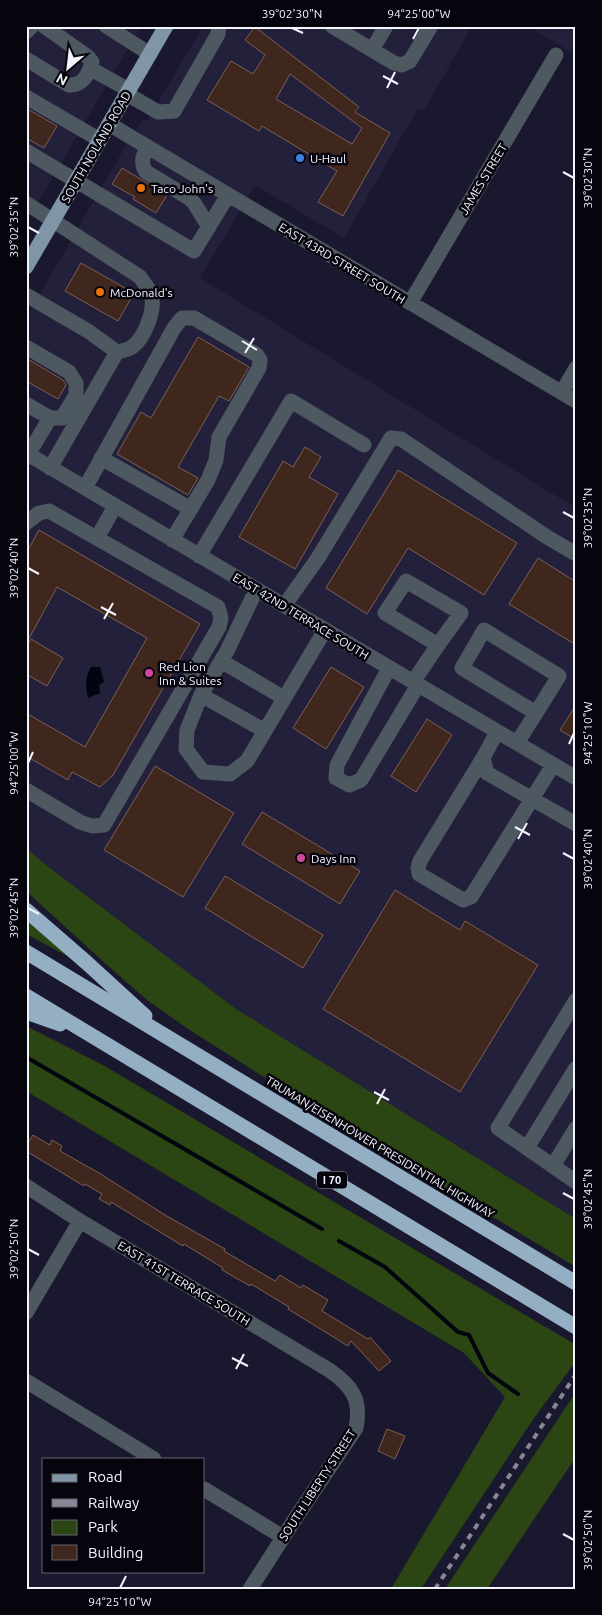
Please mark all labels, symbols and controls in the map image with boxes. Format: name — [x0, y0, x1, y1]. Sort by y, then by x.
text: 39°02'30"N — [262, 7, 322, 20]
text: 94°25'00"W — [387, 7, 451, 20]
north arrow — [42, 42, 92, 92]
text: N — [54, 70, 70, 89]
street label: SOUTH NOLAND ROAD — [59, 89, 133, 205]
street label: JAMES STREET — [457, 141, 509, 217]
text: 39°02'30"N — [581, 148, 594, 208]
marker: U-Haul — [294, 152, 306, 164]
place label: U-Haul — [310, 152, 346, 165]
marker: Taco John's — [135, 182, 147, 194]
place label: Taco John's — [151, 182, 213, 195]
text: 39°02'35"N — [7, 197, 20, 257]
street label: EAST 43RD STREET SOUTH — [277, 220, 407, 306]
marker: McDonald's — [94, 286, 106, 298]
place label: McDonald's — [110, 286, 173, 299]
text: 39°02'35"N — [581, 488, 594, 548]
text: 39°02'40"N — [7, 538, 20, 598]
street label: EAST 42ND TERRACE SOUTH — [231, 570, 371, 662]
place label: Red Lion Inn & Suites — [159, 660, 222, 687]
marker: Red Lion Inn & Suites — [143, 667, 155, 679]
text: 94°25'10"W — [581, 701, 594, 765]
text: 94°25'00"W — [7, 731, 20, 795]
text: 39°02'40"N — [581, 829, 594, 889]
marker: Days Inn — [295, 852, 307, 864]
place label: Days Inn — [311, 852, 356, 865]
text: 39°02'45"N — [7, 878, 20, 938]
street label: TRUMAN/EISENHOWER PRESIDENTIAL HIGHWAY — [263, 1073, 497, 1221]
text: 39°02'45"N — [581, 1169, 594, 1229]
road number: I 70 — [317, 1172, 347, 1188]
text: 39°02'50"N — [7, 1219, 20, 1279]
street label: EAST 41ST TERRACE SOUTH — [116, 1238, 252, 1328]
street label: SOUTH LIBERTY STREET — [276, 1427, 358, 1543]
legend — [42, 1458, 205, 1572]
text: Road — [88, 1468, 123, 1485]
text: Railway — [88, 1494, 139, 1511]
text: 39°02'50"N — [581, 1510, 594, 1570]
text: Park — [88, 1518, 118, 1535]
text: Building — [88, 1544, 143, 1561]
text: 94°25'10"W — [88, 1595, 152, 1608]

